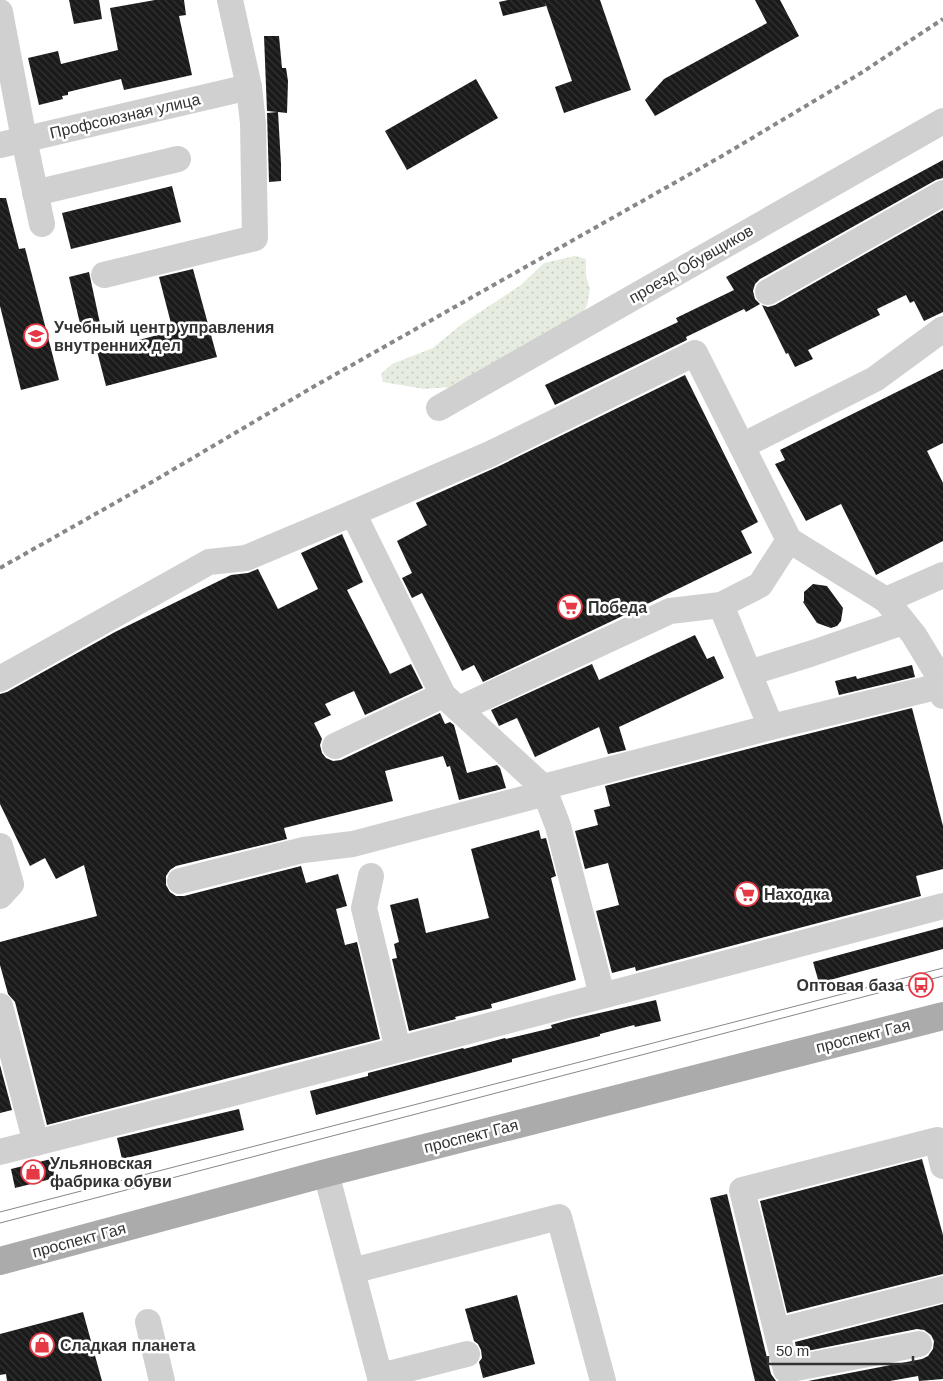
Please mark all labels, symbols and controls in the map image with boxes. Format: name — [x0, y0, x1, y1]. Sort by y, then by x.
street label: Профсоюзная улица — [48, 90, 202, 142]
street label: проезд Обувщиков — [626, 222, 756, 306]
place label: Учебный центр управления внутренних дел — [54, 319, 274, 354]
school or university icon: Учебный центр управления внутренних дел — [23, 323, 49, 349]
supermarket icon: Победа — [557, 594, 583, 620]
place label: Победа — [588, 599, 647, 616]
supermarket icon: Находка — [734, 881, 760, 907]
place label: Находка — [764, 886, 830, 903]
bus stop icon: Оптовая база — [908, 972, 934, 998]
place label: Оптовая база — [797, 977, 904, 994]
street label: проспект Гая — [814, 1016, 912, 1056]
street label: проспект Гая — [422, 1116, 520, 1156]
place label: Ульяновская фабрика обуви — [50, 1155, 172, 1190]
shop icon: Ульяновская фабрика обуви — [20, 1159, 46, 1185]
street label: проспект Гая — [30, 1219, 128, 1261]
shop icon: Сладкая планета — [29, 1332, 55, 1358]
scale bar — [768, 1334, 913, 1366]
place label: Сладкая планета — [60, 1337, 195, 1354]
text: 50 m — [776, 1342, 809, 1359]

